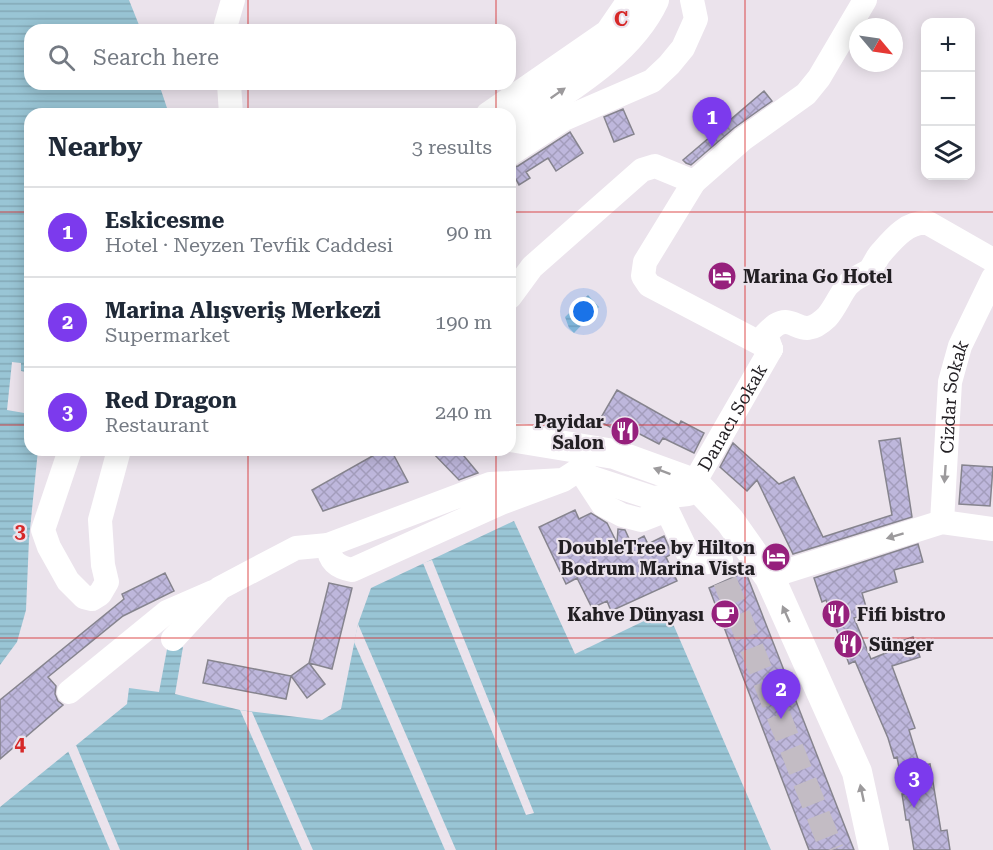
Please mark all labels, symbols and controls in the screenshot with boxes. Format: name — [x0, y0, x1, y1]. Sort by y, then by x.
text: C — [614, 7, 628, 31]
north arrow — [849, 18, 903, 72]
map controls — [921, 18, 975, 180]
button: + — [921, 18, 975, 72]
search box — [24, 24, 516, 90]
icon: search — [45, 41, 78, 74]
text: Search here — [93, 45, 219, 70]
button: − — [921, 72, 975, 126]
one-way arrow — [549, 87, 565, 99]
pin: 1 — [692, 98, 732, 147]
button: layers — [921, 126, 975, 180]
text: Nearby — [48, 132, 142, 162]
text: 3 results — [412, 135, 492, 159]
text: Eskicesme — [105, 208, 224, 233]
text: 1 — [62, 220, 73, 244]
text: 90 m — [446, 220, 492, 244]
text: Hotel · Neyzen Tevfik Caddesi — [105, 233, 393, 257]
hotel icon: Marina Go Hotel — [706, 260, 738, 292]
place label: Marina Go Hotel — [743, 266, 893, 287]
your location — [569, 297, 598, 326]
text: Marina Alışveriş Merkezi — [105, 298, 381, 323]
text: 2 — [62, 310, 73, 334]
text: 190 m — [435, 310, 492, 334]
text: Supermarket — [105, 323, 230, 347]
street label: Cizdar Sokak — [935, 336, 972, 454]
street label: Danacı Sokak — [693, 360, 771, 474]
text: Red Dragon — [105, 388, 237, 413]
text: 3 — [62, 400, 73, 424]
text: 240 m — [435, 400, 492, 424]
place label: Payidar Salon — [534, 411, 604, 453]
text: Restaurant — [105, 413, 209, 437]
restaurant icon: Payidar Salon — [609, 415, 641, 447]
one-way arrow — [940, 465, 949, 484]
one-way arrow — [653, 466, 671, 476]
text: 3 — [14, 519, 26, 543]
one-way arrow — [886, 532, 904, 542]
place label: DoubleTree by Hilton Bodrum Marina Vista — [558, 537, 755, 579]
hotel icon: DoubleTree by Hilton Bodrum Marina Vista — [760, 541, 792, 573]
cafe icon: Kahve Dünyası — [709, 598, 741, 630]
restaurant icon: Fifi bistro — [820, 598, 852, 630]
place label: Kahve Dünyası — [567, 604, 704, 625]
one-way arrow — [781, 604, 791, 622]
place label: Fifi bistro — [857, 604, 946, 625]
restaurant icon: Sünger — [832, 628, 864, 660]
place label: Sünger — [869, 634, 934, 655]
pin: 2 — [762, 670, 800, 719]
text: 4 — [14, 732, 26, 756]
pin: 3 — [894, 758, 934, 808]
one-way arrow — [857, 783, 866, 802]

